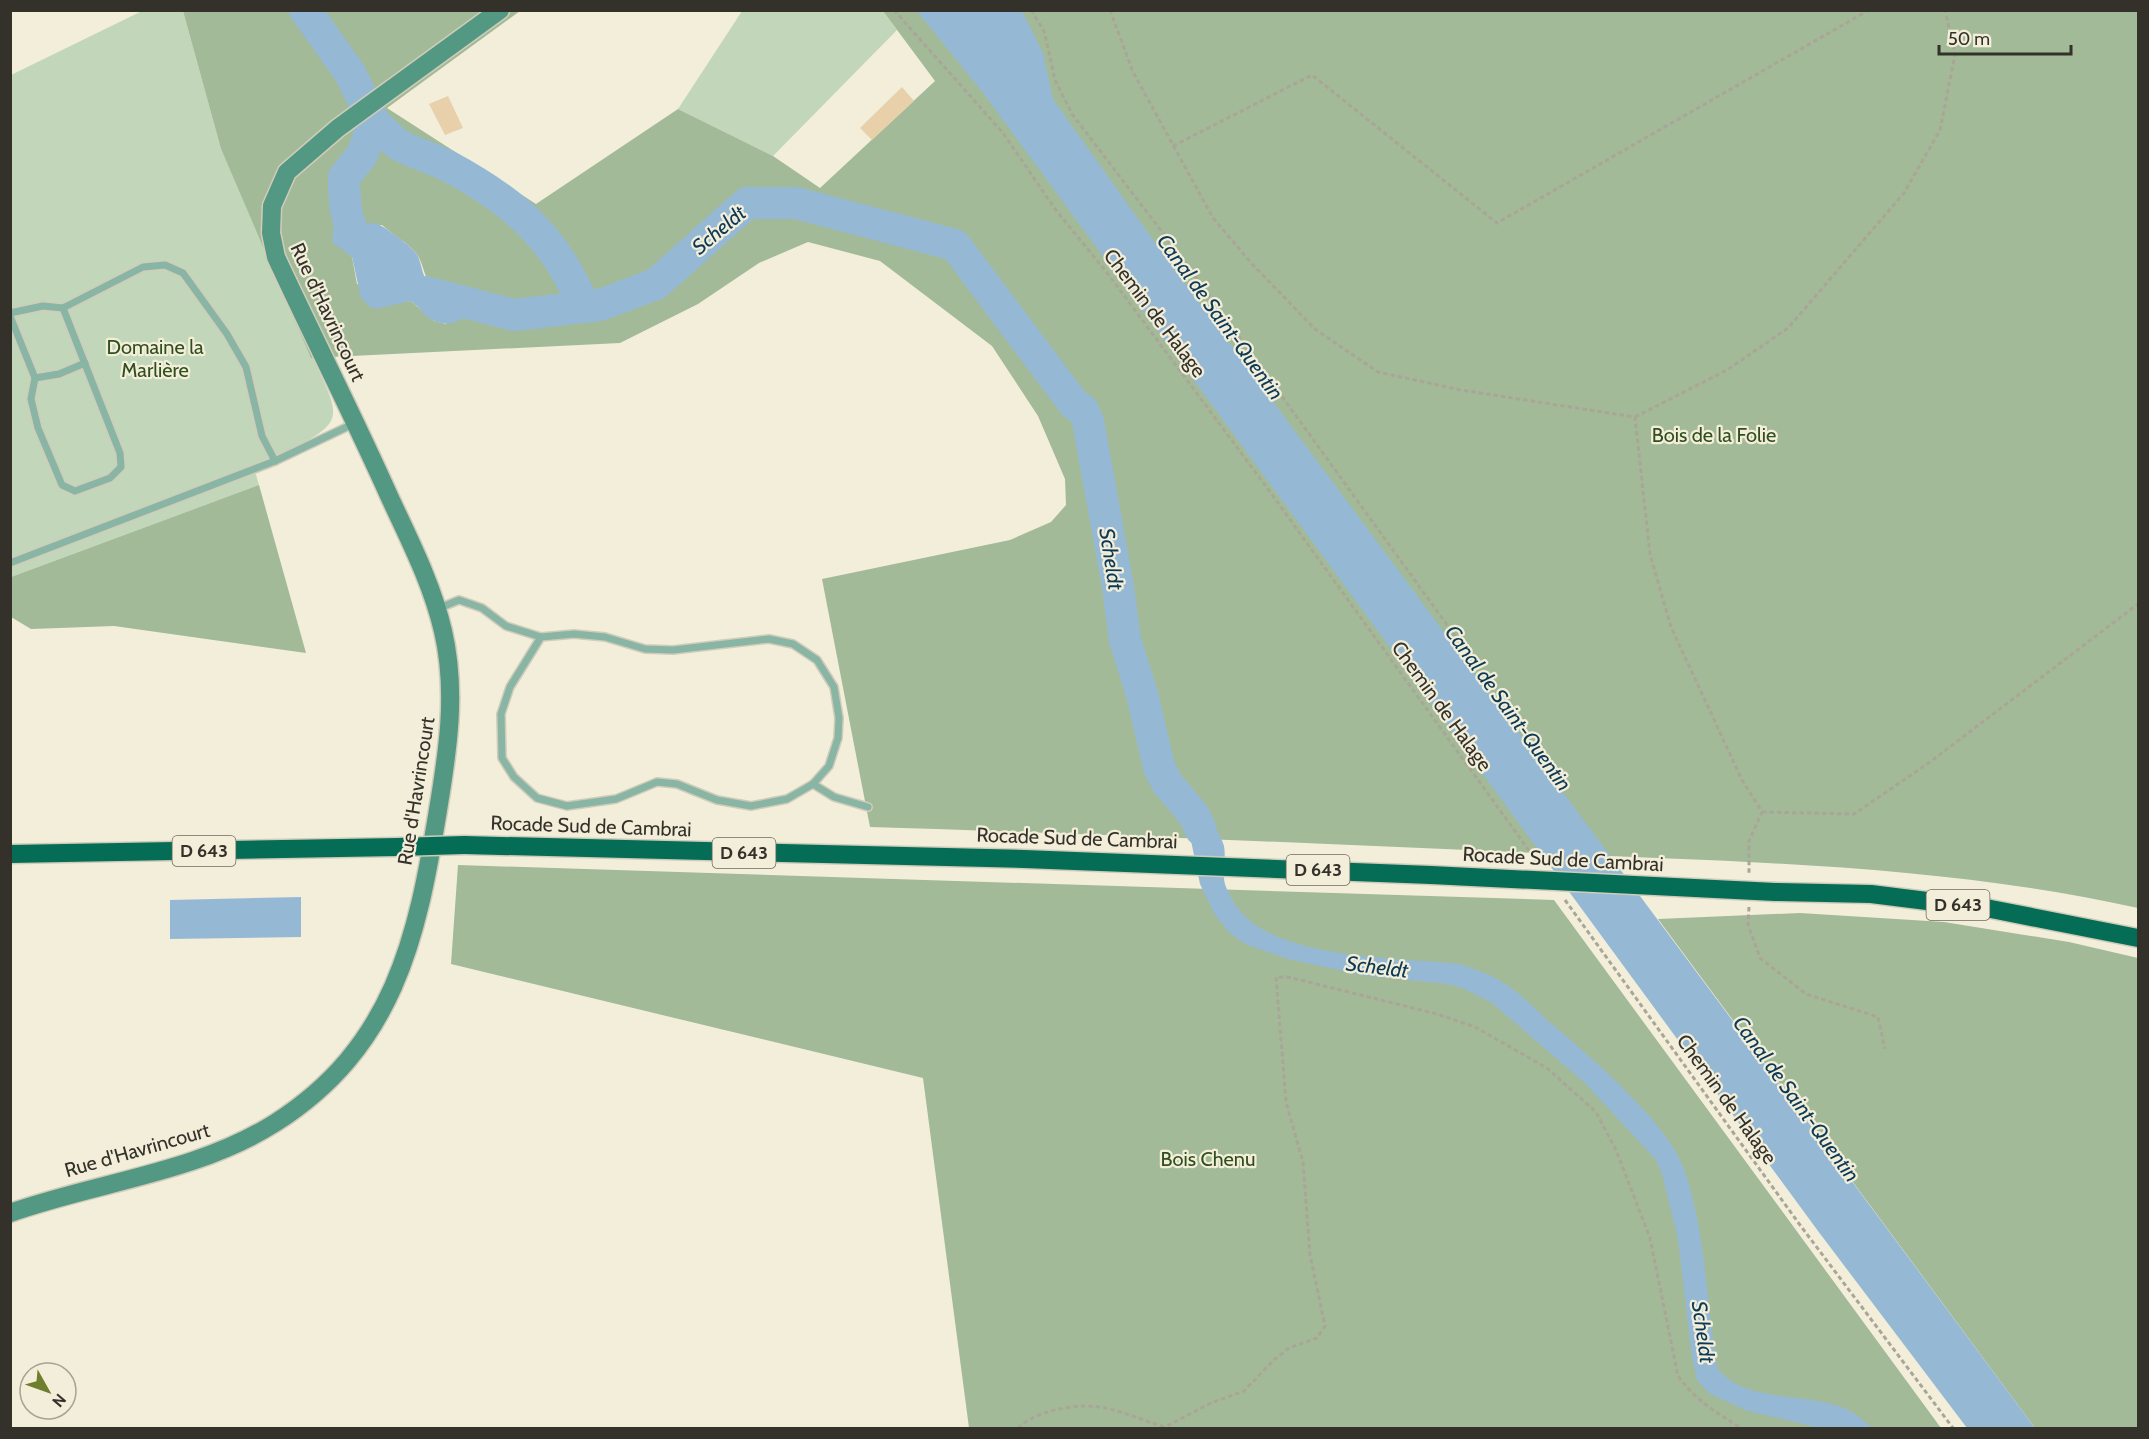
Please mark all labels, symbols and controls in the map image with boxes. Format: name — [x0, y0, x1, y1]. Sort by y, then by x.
scale bar — [1939, 18, 2071, 56]
text: 50 m — [1948, 28, 1990, 50]
water label: Scheldt — [687, 200, 751, 259]
water label: Canal de Saint-Quentin — [1152, 229, 1289, 405]
street label: Rue d'Havrincourt — [285, 239, 371, 385]
street label: Chemin de Halage — [1099, 244, 1211, 382]
park label: Domaine la Marlière — [106, 335, 204, 382]
park label: Bois de la Folie — [1652, 423, 1776, 447]
water label: Scheldt — [1094, 526, 1129, 592]
water label: Canal de Saint-Quentin — [1440, 620, 1577, 796]
street label: Chemin de Halage — [1387, 636, 1497, 776]
street label: Rue d'Havrincourt — [392, 715, 440, 867]
street label: Rocade Sud de Cambrai — [490, 810, 692, 842]
street label: Rocade Sud de Cambrai — [976, 822, 1178, 854]
road number: D 643 — [172, 836, 236, 866]
road number: D 643 — [712, 838, 776, 868]
street label: Rocade Sud de Cambrai — [1462, 842, 1664, 876]
road number: D 643 — [1286, 855, 1350, 885]
road number: D 643 — [1926, 890, 1990, 920]
water label: Scheldt — [1345, 950, 1410, 983]
water label: Canal de Saint-Quentin — [1728, 1011, 1865, 1187]
street label: Chemin de Halage — [1672, 1029, 1782, 1169]
street label: Rue d'Havrincourt — [62, 1118, 213, 1182]
park label: Bois Chenu — [1160, 1147, 1256, 1171]
water label: Scheldt — [1687, 1299, 1720, 1365]
north arrow — [18, 1361, 78, 1421]
text: N — [48, 1390, 70, 1411]

